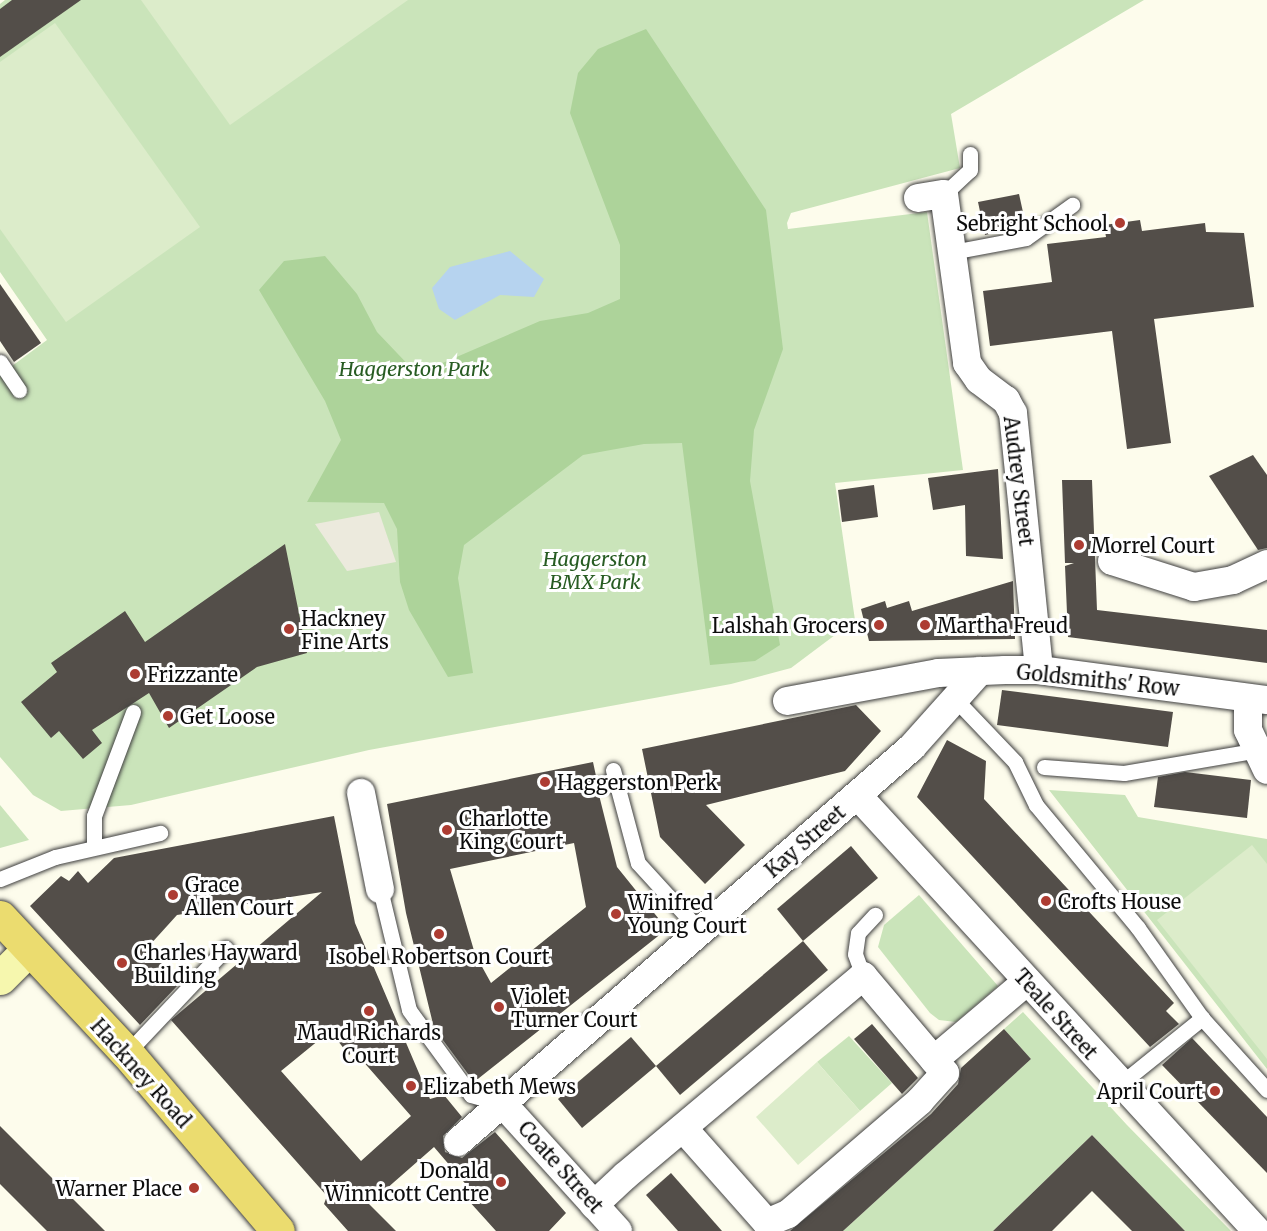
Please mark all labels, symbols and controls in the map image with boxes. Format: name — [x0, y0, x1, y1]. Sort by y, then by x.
place label: Sebright School — [956, 211, 1108, 235]
marker: Sebright School — [1113, 216, 1127, 230]
park label: Haggerston Park — [339, 356, 489, 380]
street label: Audrey Street — [999, 415, 1039, 547]
place label: Morrel Court — [1091, 533, 1215, 557]
marker: Morrel Court — [1072, 538, 1086, 552]
park label: Haggerston BMX Park — [543, 547, 647, 594]
place label: Hackney Fine Arts — [301, 606, 389, 653]
place label: Lalshah Grocers — [712, 613, 867, 637]
place label: Martha Freud — [937, 613, 1068, 637]
marker: Lalshah Grocers — [872, 618, 886, 632]
marker: Martha Freud — [918, 618, 932, 632]
marker: Hackney Fine Arts — [282, 622, 296, 636]
street label: Goldsmiths' Row — [1015, 660, 1181, 700]
place label: Frizzante — [147, 662, 238, 686]
marker: Frizzante — [128, 667, 142, 681]
place label: Get Loose — [180, 704, 275, 728]
marker: Get Loose — [161, 709, 175, 723]
place label: Haggerston Perk — [557, 770, 718, 794]
marker: Haggerston Perk — [538, 775, 552, 789]
street label: Kay Street — [760, 800, 850, 882]
place label: Charlotte King Court — [459, 807, 563, 854]
marker: Charlotte King Court — [440, 823, 454, 837]
place label: Grace Allen Court — [185, 872, 294, 919]
marker: Grace Allen Court — [166, 888, 180, 902]
place label: Crofts House — [1058, 889, 1181, 913]
place label: Winifred Young Court — [628, 891, 747, 938]
marker: Crofts House — [1039, 894, 1053, 908]
marker: Winifred Young Court — [609, 907, 623, 921]
marker: Isobel Robertson Court — [432, 927, 446, 941]
place label: Charles Hayward Building — [134, 940, 297, 987]
place label: Isobel Robertson Court — [328, 944, 550, 968]
marker: Charles Hayward Building — [115, 956, 129, 970]
street label: Teale Street — [1009, 964, 1103, 1064]
place label: Violet Turner Court — [511, 984, 637, 1031]
marker: Violet Turner Court — [492, 1000, 506, 1014]
marker: Maud Richards Court — [362, 1004, 376, 1018]
street label: Hackney Road — [86, 1014, 196, 1132]
place label: Maud Richards Court — [297, 1020, 441, 1067]
place label: Elizabeth Mews — [423, 1074, 576, 1098]
marker: Elizabeth Mews — [404, 1079, 418, 1093]
place label: April Court — [1097, 1079, 1203, 1103]
marker: April Court — [1208, 1084, 1222, 1098]
street label: Coate Street — [514, 1116, 608, 1218]
place label: Donald Winnicott Centre — [325, 1158, 489, 1205]
marker: Donald Winnicott Centre — [494, 1175, 508, 1189]
place label: Warner Place — [56, 1176, 182, 1200]
marker: Warner Place — [187, 1181, 201, 1195]

